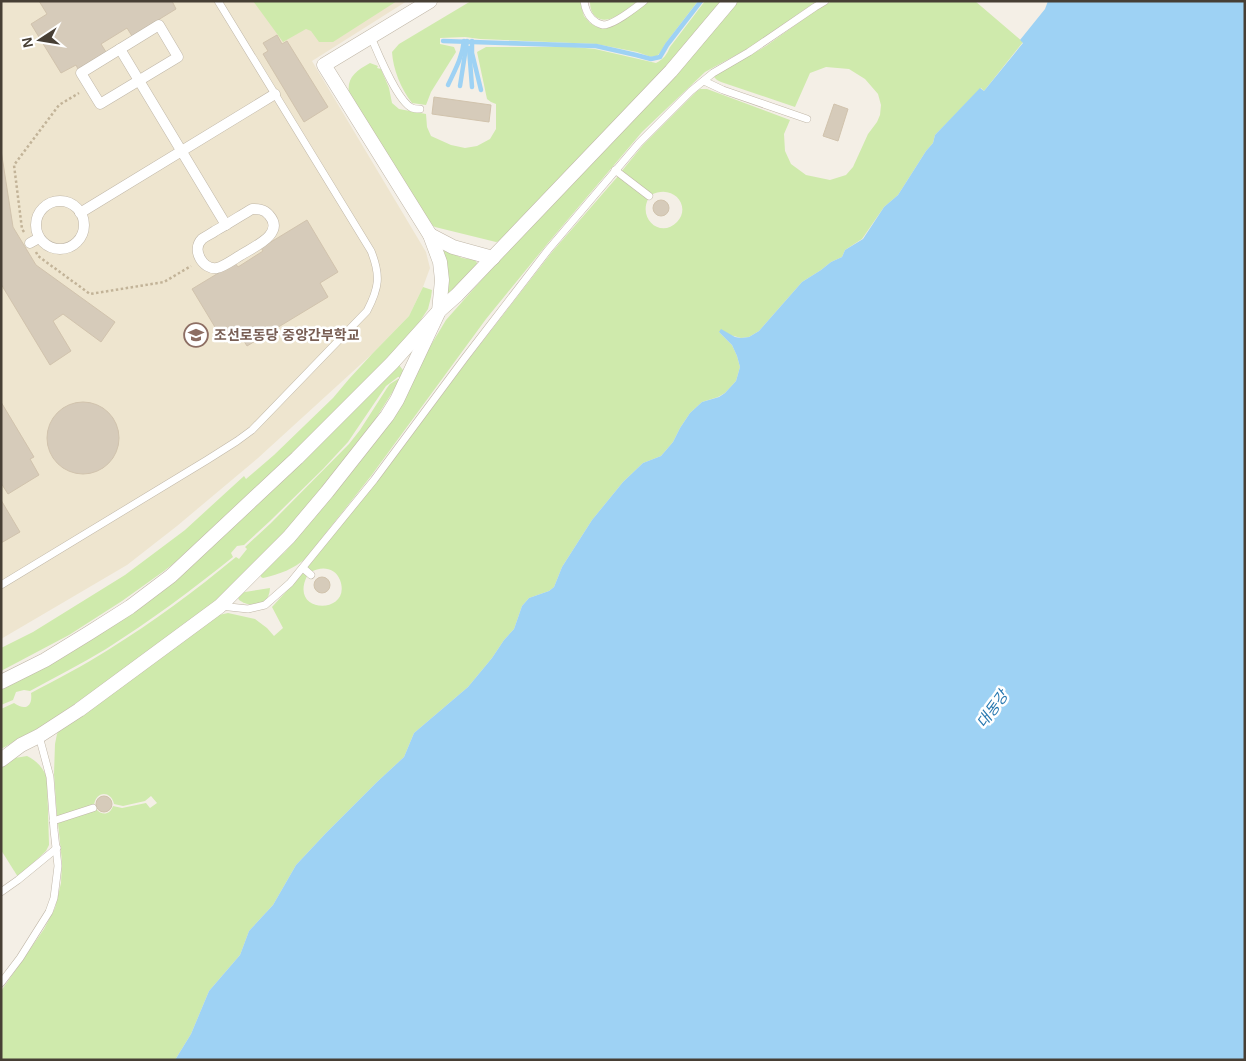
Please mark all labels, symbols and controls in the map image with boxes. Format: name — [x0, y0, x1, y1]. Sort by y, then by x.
north arrow — [15, 15, 65, 65]
text: N — [18, 36, 36, 49]
school or university icon: 조선로동당 중앙간부학교 — [183, 322, 209, 348]
place label: 조선로동당 중앙간부학교 — [214, 327, 360, 343]
water label: 대동강 — [973, 685, 1012, 731]

